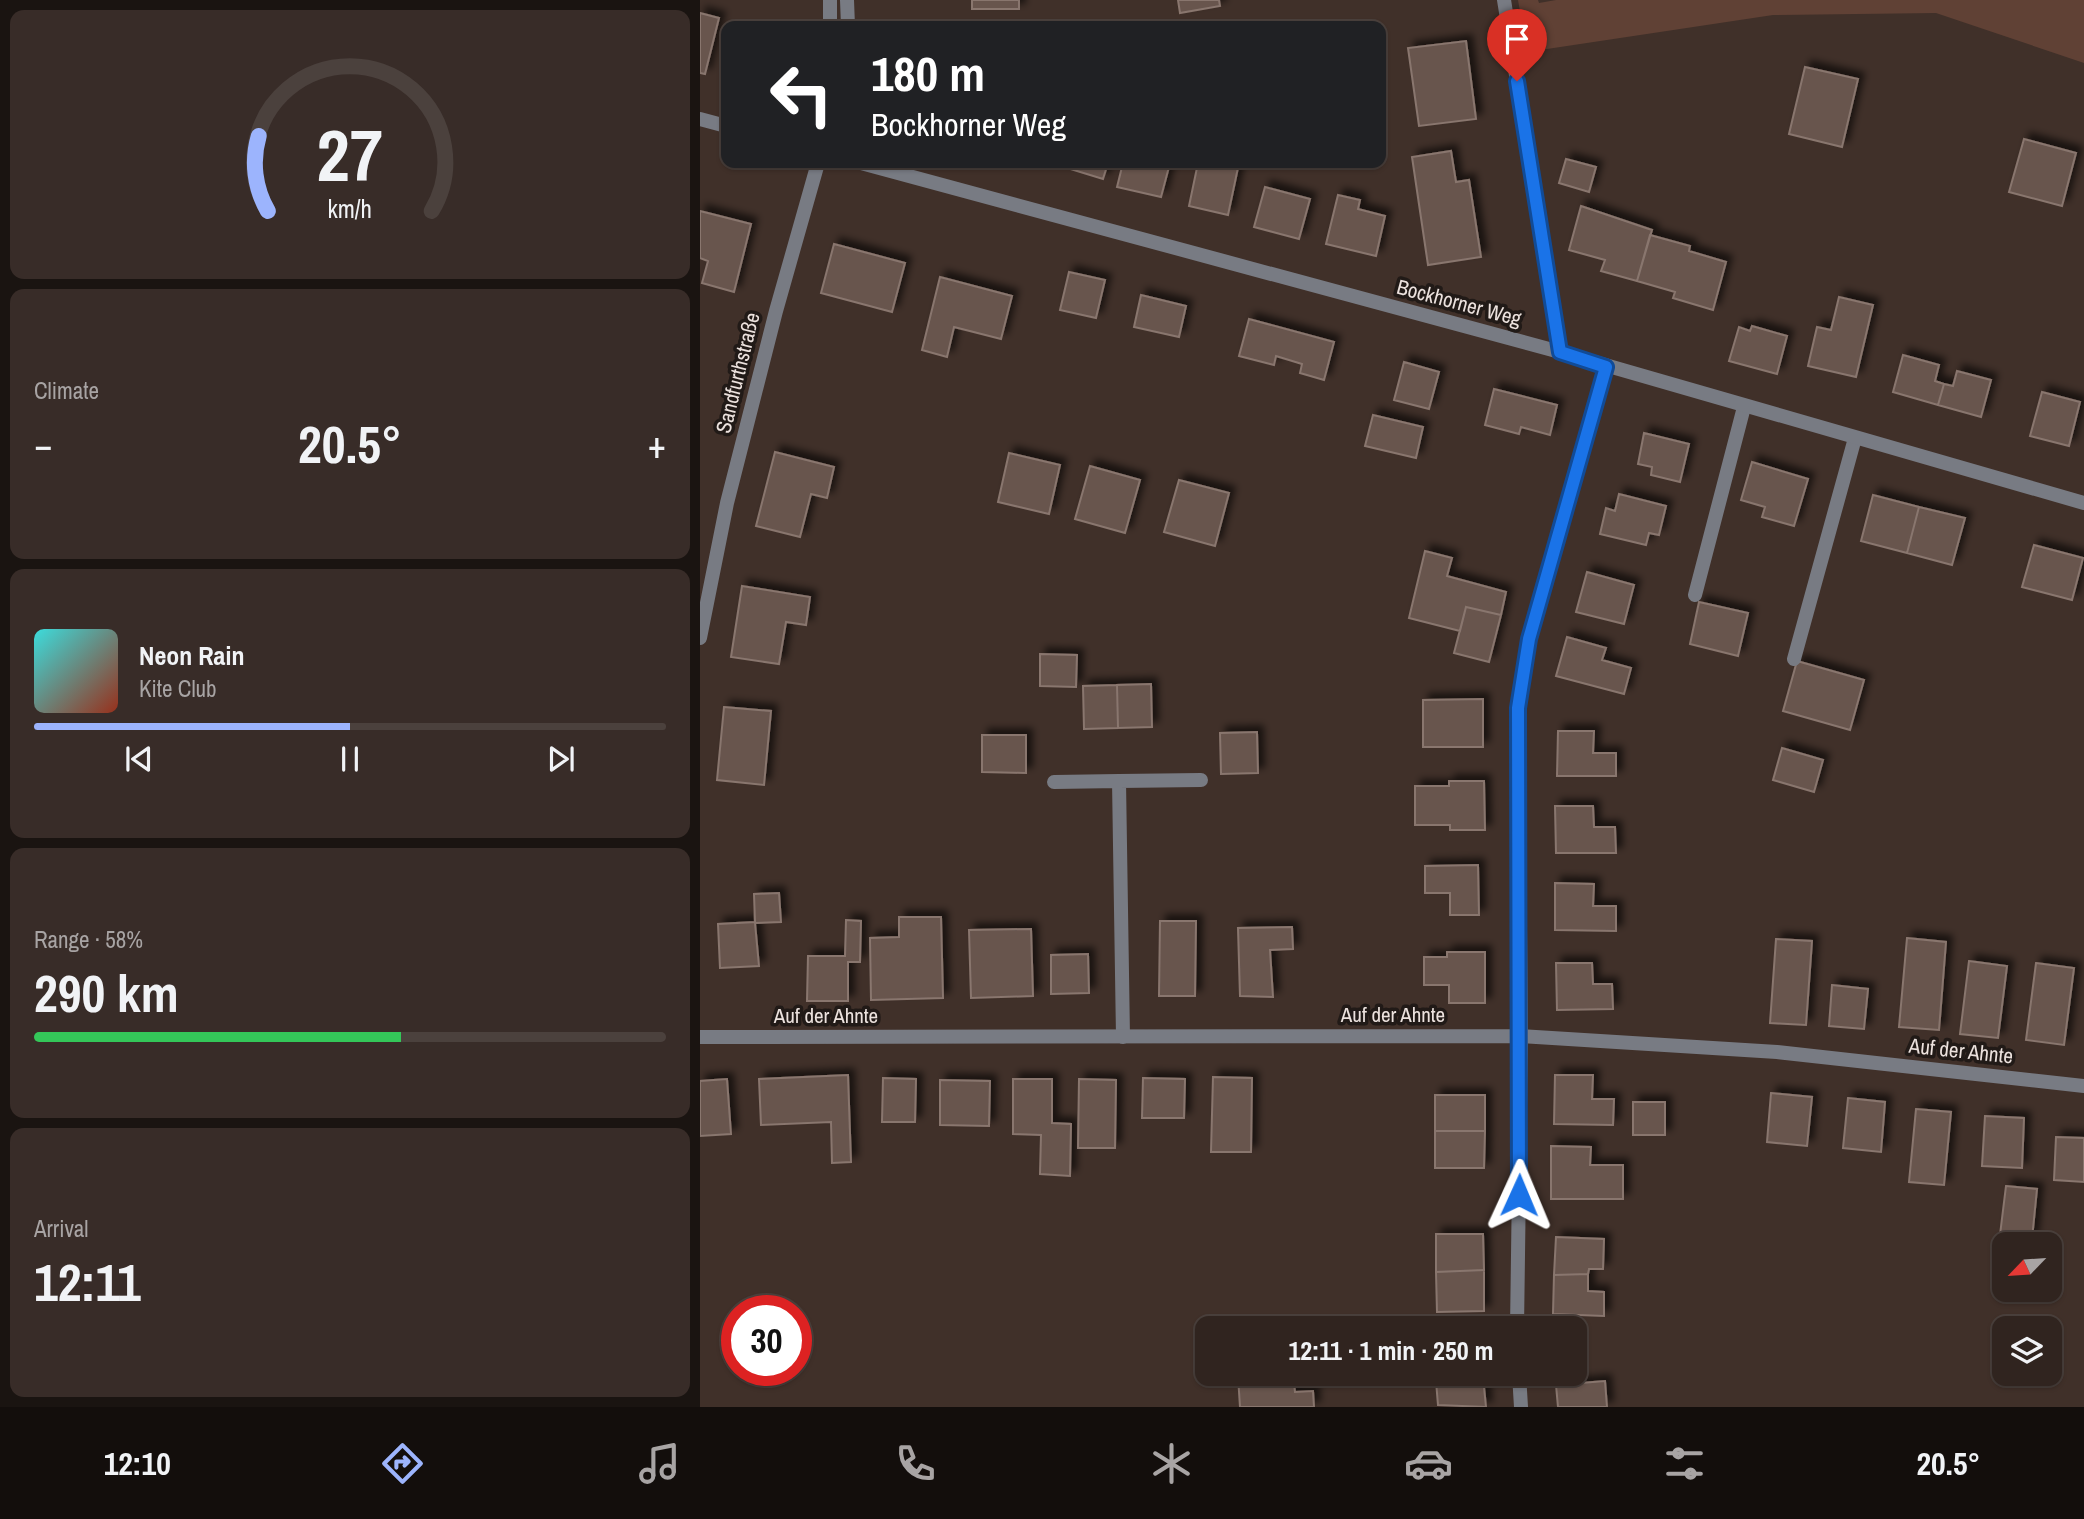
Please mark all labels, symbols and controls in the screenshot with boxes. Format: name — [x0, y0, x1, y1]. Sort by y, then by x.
pin — [1487, 9, 1547, 81]
icon: arrive — [1498, 20, 1536, 58]
text: 180 m — [871, 40, 985, 106]
icon: left — [756, 49, 847, 140]
text: Bockhorner Weg — [871, 103, 1066, 146]
text: 27 — [317, 106, 383, 204]
text: km/h — [328, 192, 372, 226]
street label: Bockhorner Weg — [1394, 272, 1525, 333]
street label: Sandfurthstraße — [709, 309, 767, 436]
text: Climate — [34, 375, 99, 406]
text: 20.5° — [298, 409, 402, 479]
text: − — [34, 419, 52, 470]
text: + — [648, 419, 666, 470]
text: Neon Rain — [139, 638, 244, 673]
text: Kite Club — [139, 673, 217, 704]
icon: previous — [120, 740, 158, 778]
icon: pause — [331, 740, 369, 778]
icon: next — [542, 740, 580, 778]
text: Range · 58% — [34, 924, 143, 955]
text: 290 km — [34, 958, 179, 1028]
street label: Auf der Ahnte — [1340, 1000, 1445, 1029]
street label: Auf der Ahnte — [773, 1001, 878, 1030]
street label: Auf der Ahnte — [1907, 1031, 2014, 1070]
position arrow — [1482, 1158, 1556, 1232]
text: Arrival — [34, 1213, 89, 1244]
north arrow — [1992, 1232, 2062, 1302]
map controls — [1992, 1232, 2062, 1386]
text: 12:11 — [34, 1247, 141, 1317]
speed limit sign: 30 — [721, 1295, 812, 1386]
button: layers — [1992, 1316, 2062, 1386]
text: 12:11 · 1 min · 250 m — [1288, 1333, 1494, 1368]
icon: directions — [378, 1439, 427, 1488]
icon: music — [635, 1439, 684, 1488]
icon: phone — [891, 1439, 940, 1488]
icon: climate — [1147, 1439, 1196, 1488]
icon: car — [1404, 1439, 1453, 1488]
icon: filters — [1660, 1439, 1709, 1488]
text: 12:10 — [104, 1442, 171, 1485]
text: 20.5° — [1916, 1442, 1980, 1485]

